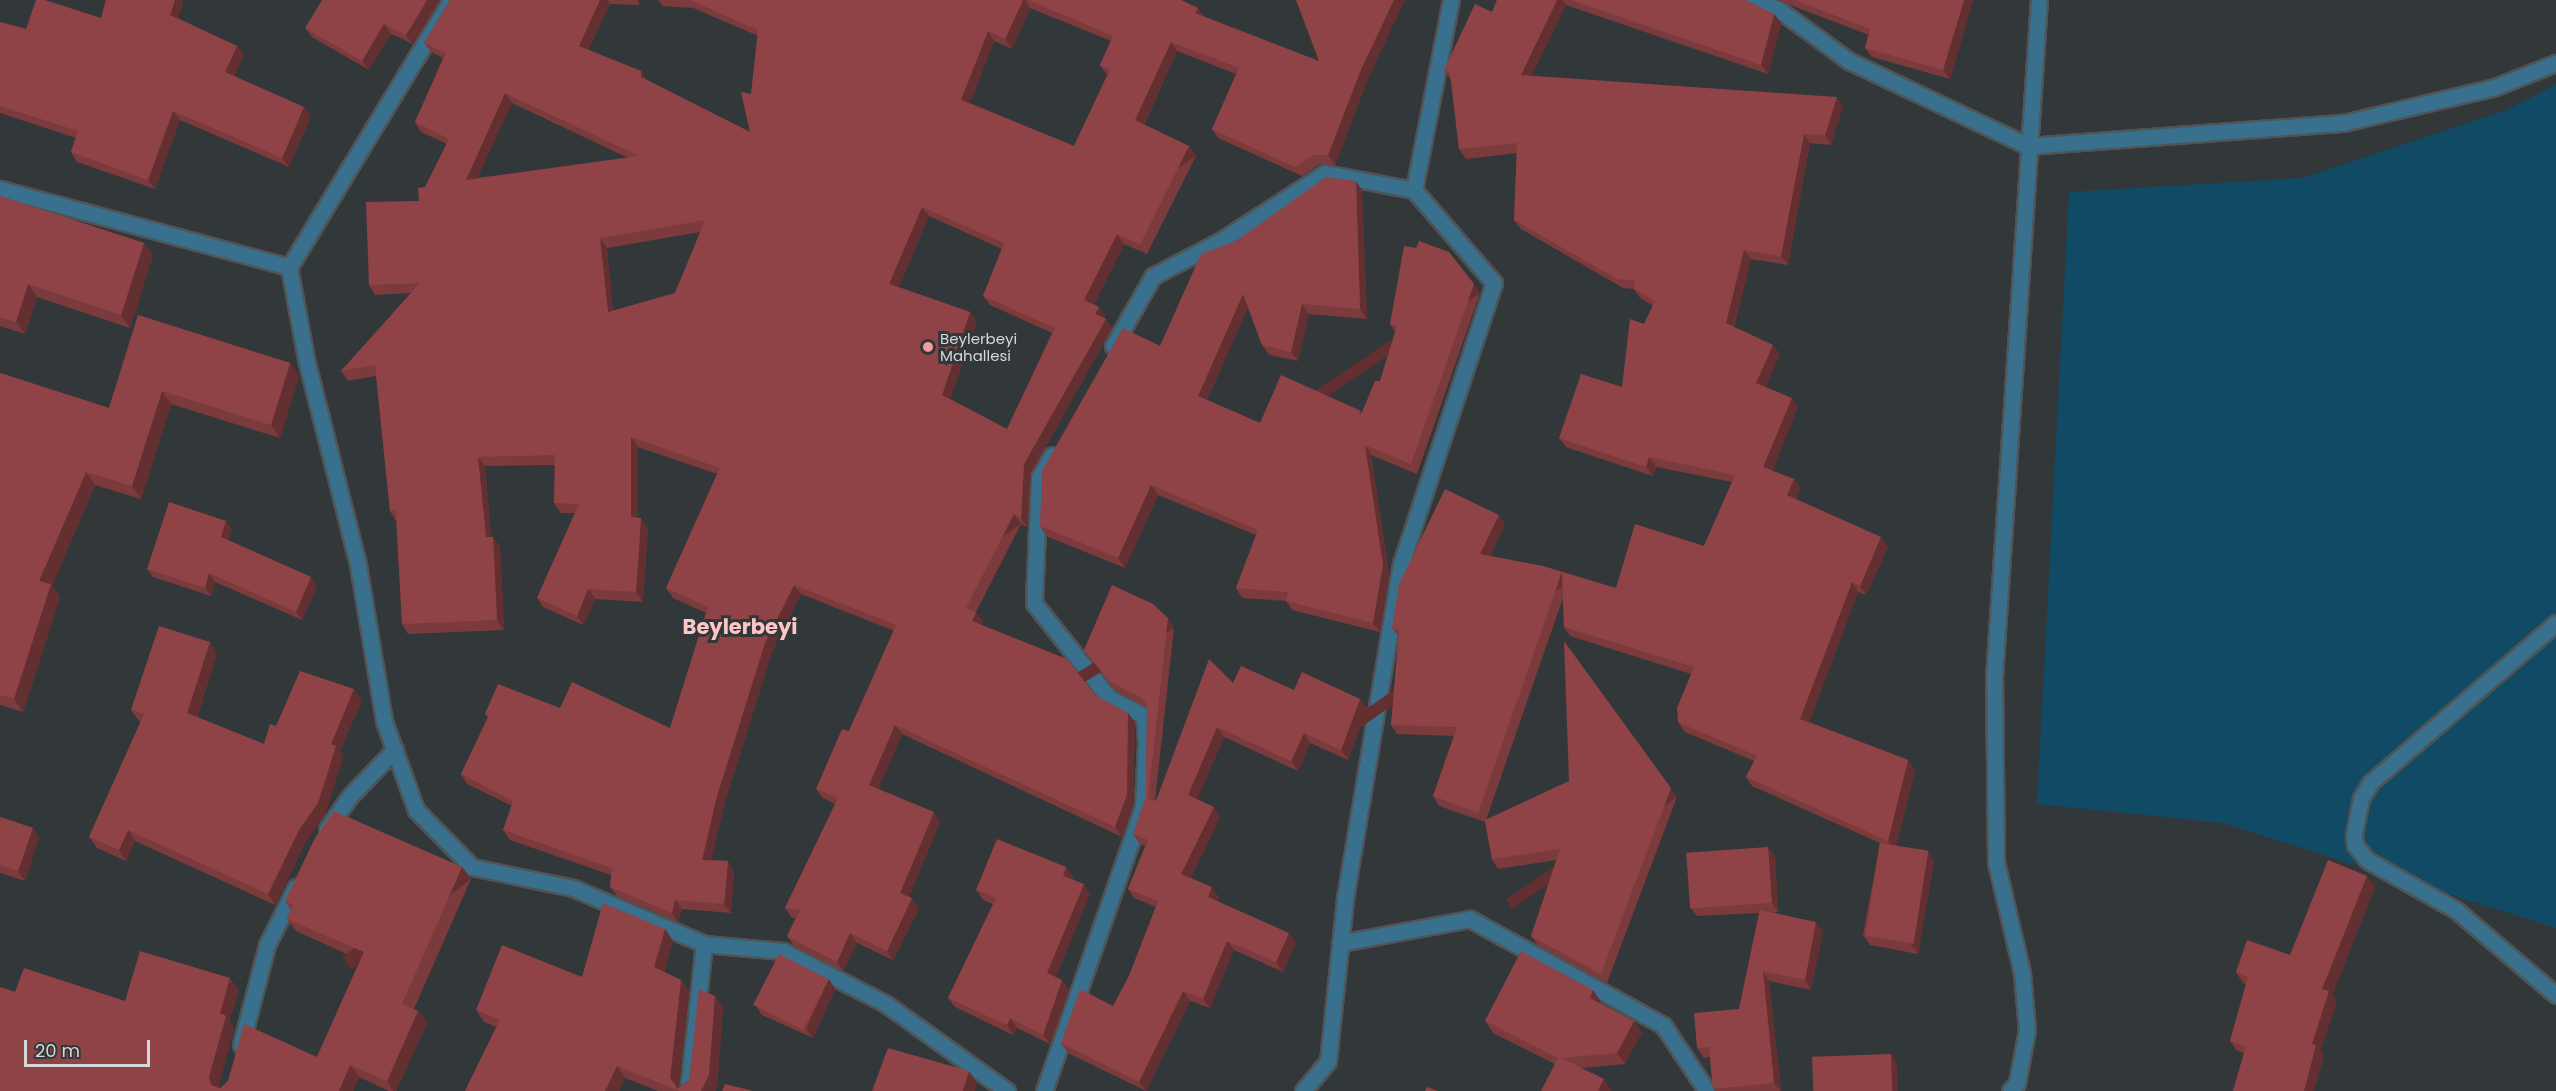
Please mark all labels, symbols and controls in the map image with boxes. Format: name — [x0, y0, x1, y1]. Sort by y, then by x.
place label: Beylerbeyi Mahallesi — [940, 329, 1017, 364]
marker: Beylerbeyi Mahallesi — [921, 340, 935, 354]
district label: Beylerbeyi — [683, 614, 797, 640]
scale bar — [27, 1028, 153, 1066]
text: 20 m — [35, 1038, 80, 1063]

